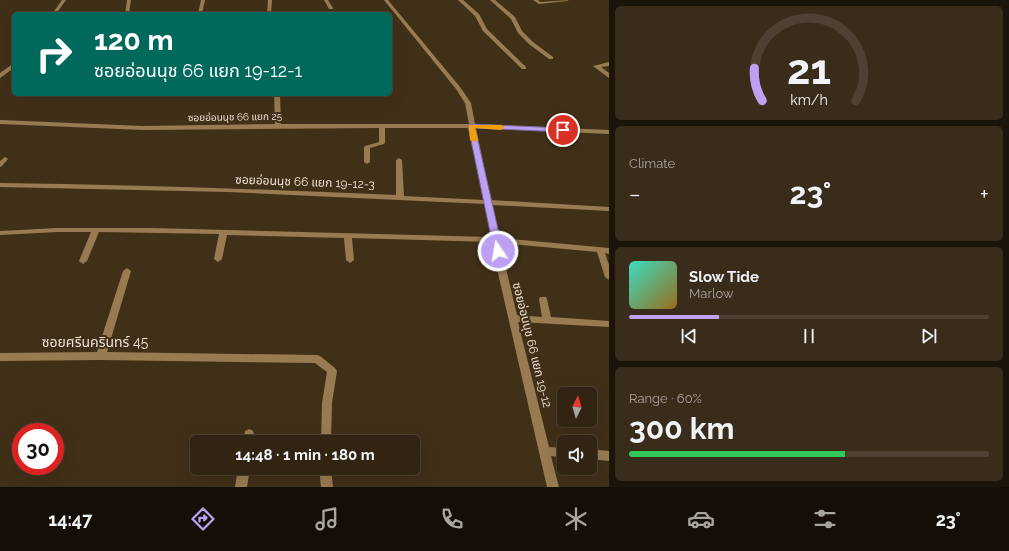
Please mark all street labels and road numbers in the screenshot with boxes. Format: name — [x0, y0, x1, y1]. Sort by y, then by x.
street label: ซอยอ่อนนุช 66 แยก 25 — [188, 110, 283, 124]
street label: ซอยอ่อนนุช 66 แยก 19-12-3 — [235, 173, 375, 191]
street label: ซอยอ่อนนุช 66 แยก 19-12 — [510, 281, 554, 409]
street label: ซอยศรีนครินทร์ 45 — [42, 334, 149, 350]

